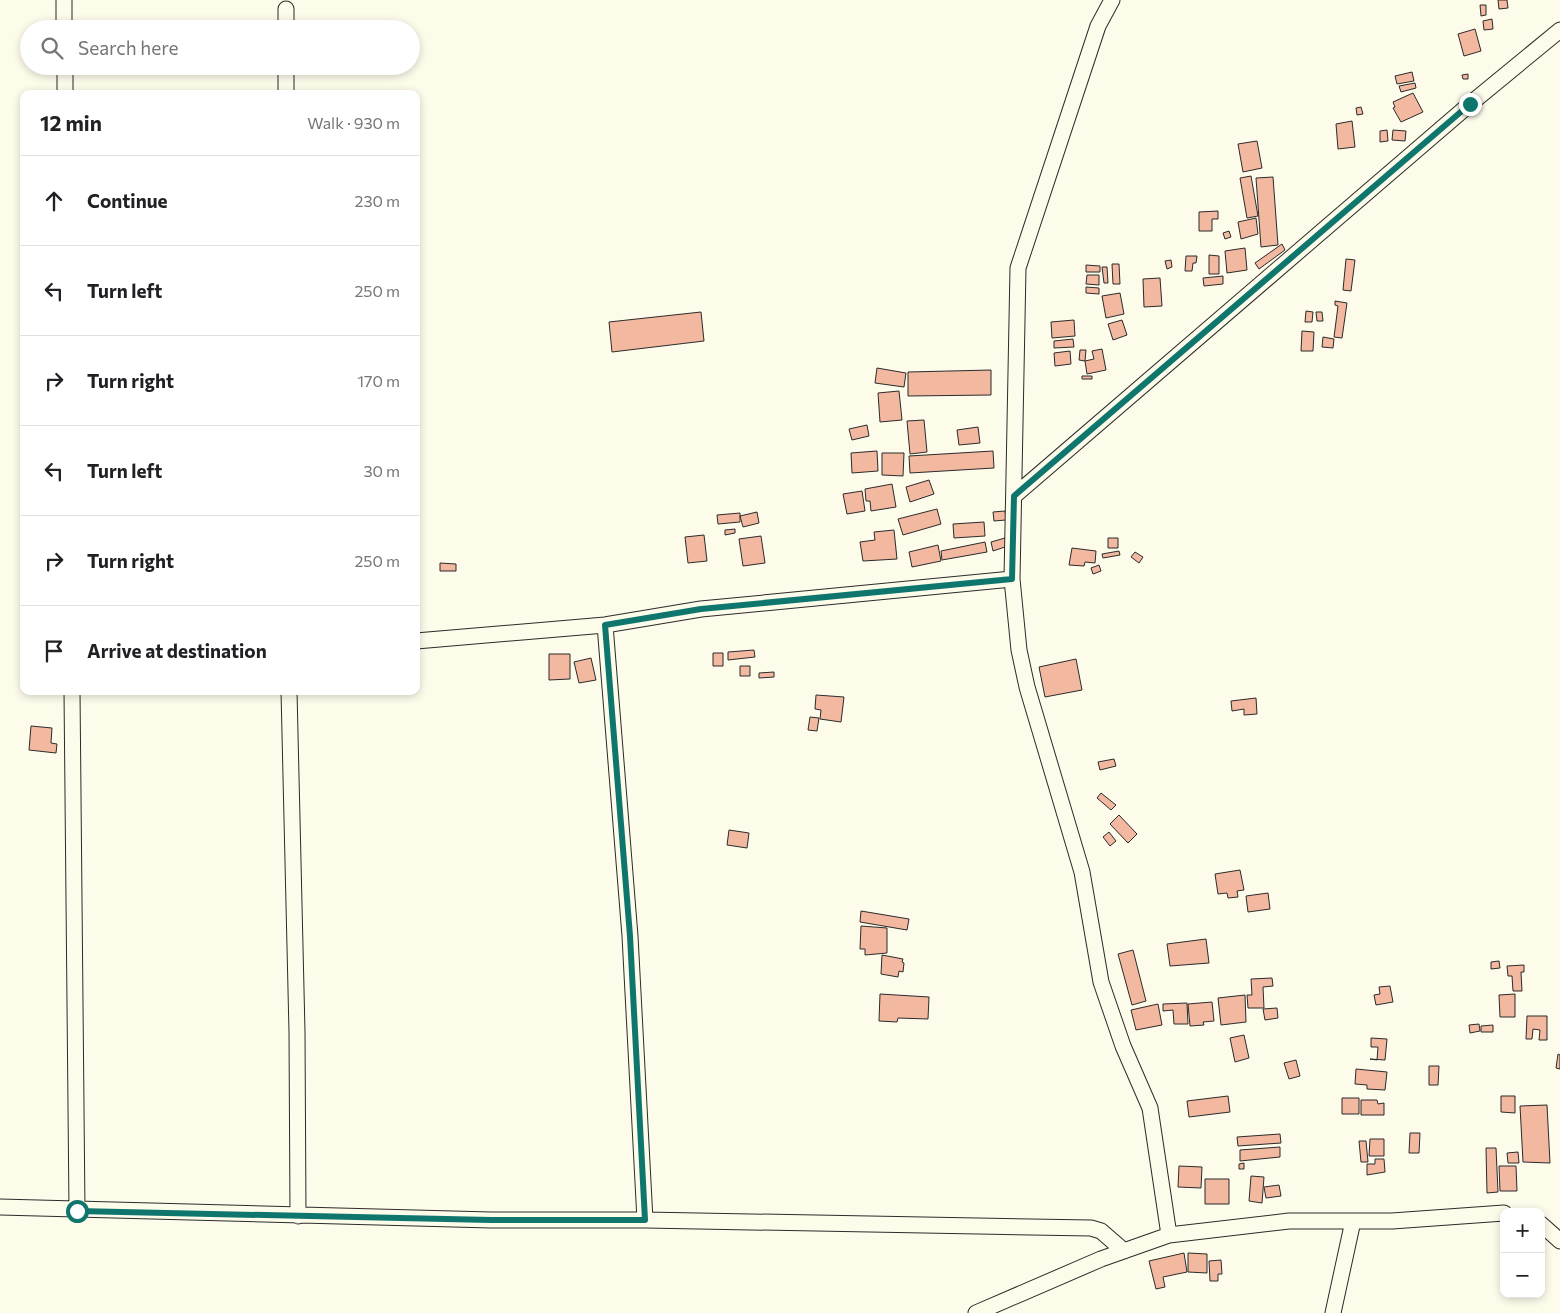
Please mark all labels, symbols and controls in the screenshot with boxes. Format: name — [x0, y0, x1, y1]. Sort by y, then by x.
search box — [20, 20, 420, 75]
icon: search — [38, 34, 66, 62]
text: Search here — [78, 36, 178, 59]
route end — [1459, 93, 1482, 116]
text: 12 min — [40, 110, 102, 135]
text: Walk · 930 m — [307, 113, 400, 132]
icon: ahead — [40, 187, 68, 215]
text: Continue — [87, 189, 167, 212]
text: 230 m — [355, 191, 400, 210]
icon: left — [40, 277, 68, 305]
text: Turn left — [87, 279, 162, 302]
text: 250 m — [354, 281, 400, 300]
icon: right — [40, 367, 68, 395]
text: Turn right — [87, 369, 174, 392]
text: 170 m — [357, 371, 400, 390]
icon: left — [40, 457, 68, 485]
text: Turn left — [87, 459, 162, 482]
text: 30 m — [363, 461, 400, 480]
icon: right — [40, 547, 68, 575]
text: Turn right — [87, 549, 174, 572]
text: 250 m — [354, 551, 400, 570]
icon: arrive — [40, 637, 68, 665]
text: Arrive at destination — [87, 639, 267, 662]
route start — [66, 1200, 89, 1223]
map controls — [1500, 1208, 1545, 1298]
button: + — [1500, 1208, 1545, 1253]
button: − — [1500, 1253, 1545, 1298]

